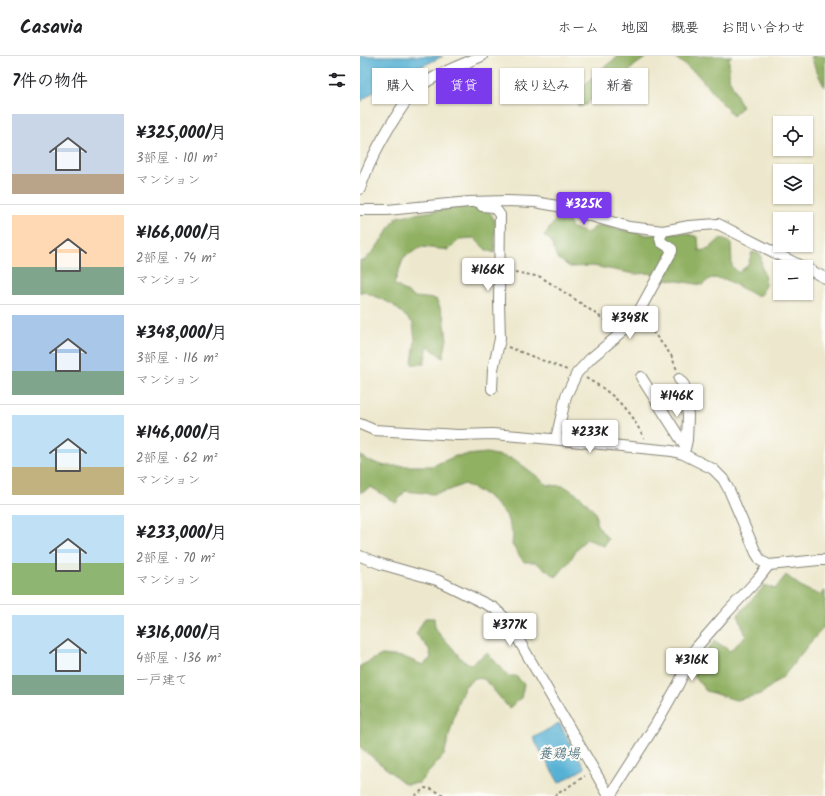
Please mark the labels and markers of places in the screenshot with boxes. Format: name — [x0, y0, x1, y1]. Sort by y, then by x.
pin: ¥325K — [556, 192, 612, 226]
pin: ¥166K — [460, 258, 516, 292]
pin: ¥348K — [602, 306, 658, 340]
pin: ¥146K — [649, 384, 705, 418]
pin: ¥233K — [562, 420, 618, 454]
pin: ¥377K — [482, 613, 538, 647]
pin: ¥316K — [664, 648, 720, 682]

